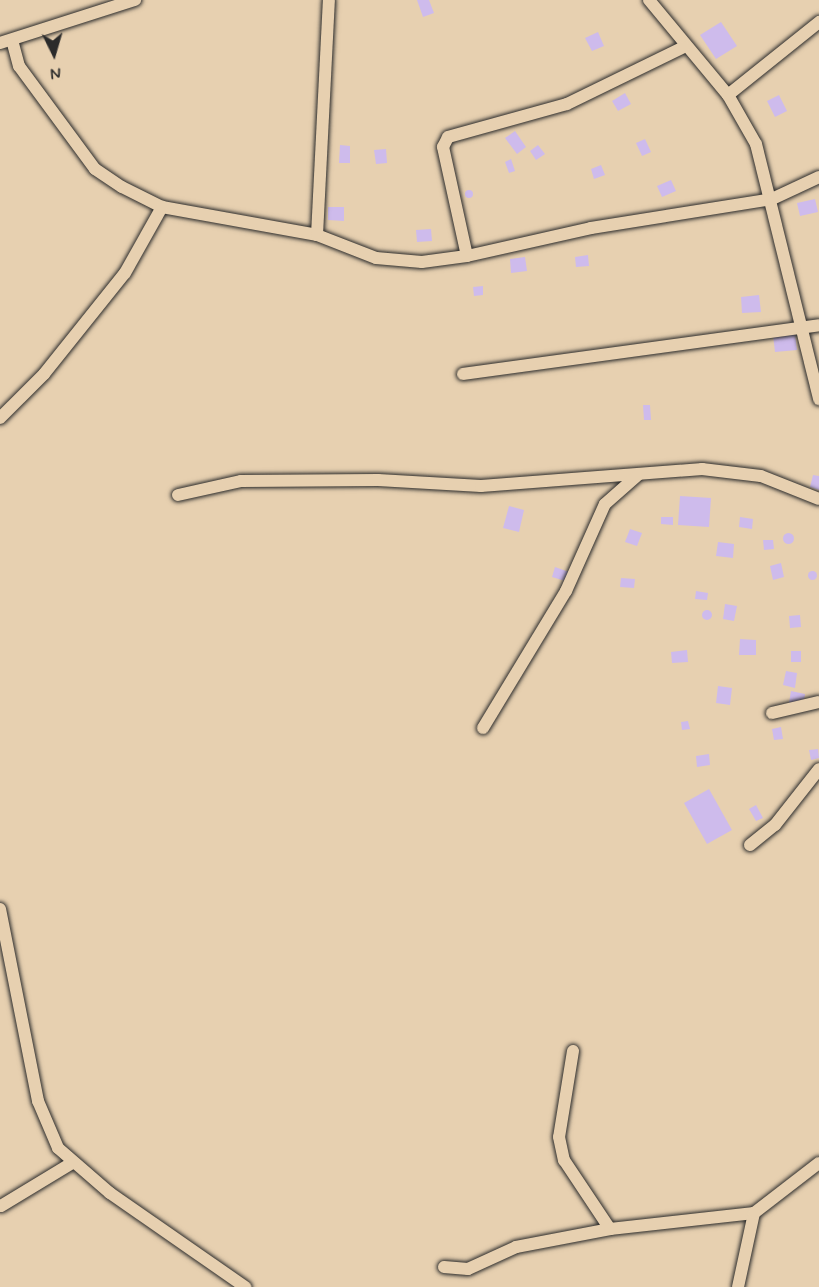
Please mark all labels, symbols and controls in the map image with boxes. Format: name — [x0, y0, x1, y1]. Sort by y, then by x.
north arrow — [24, 24, 84, 84]
text: N — [49, 62, 62, 83]

